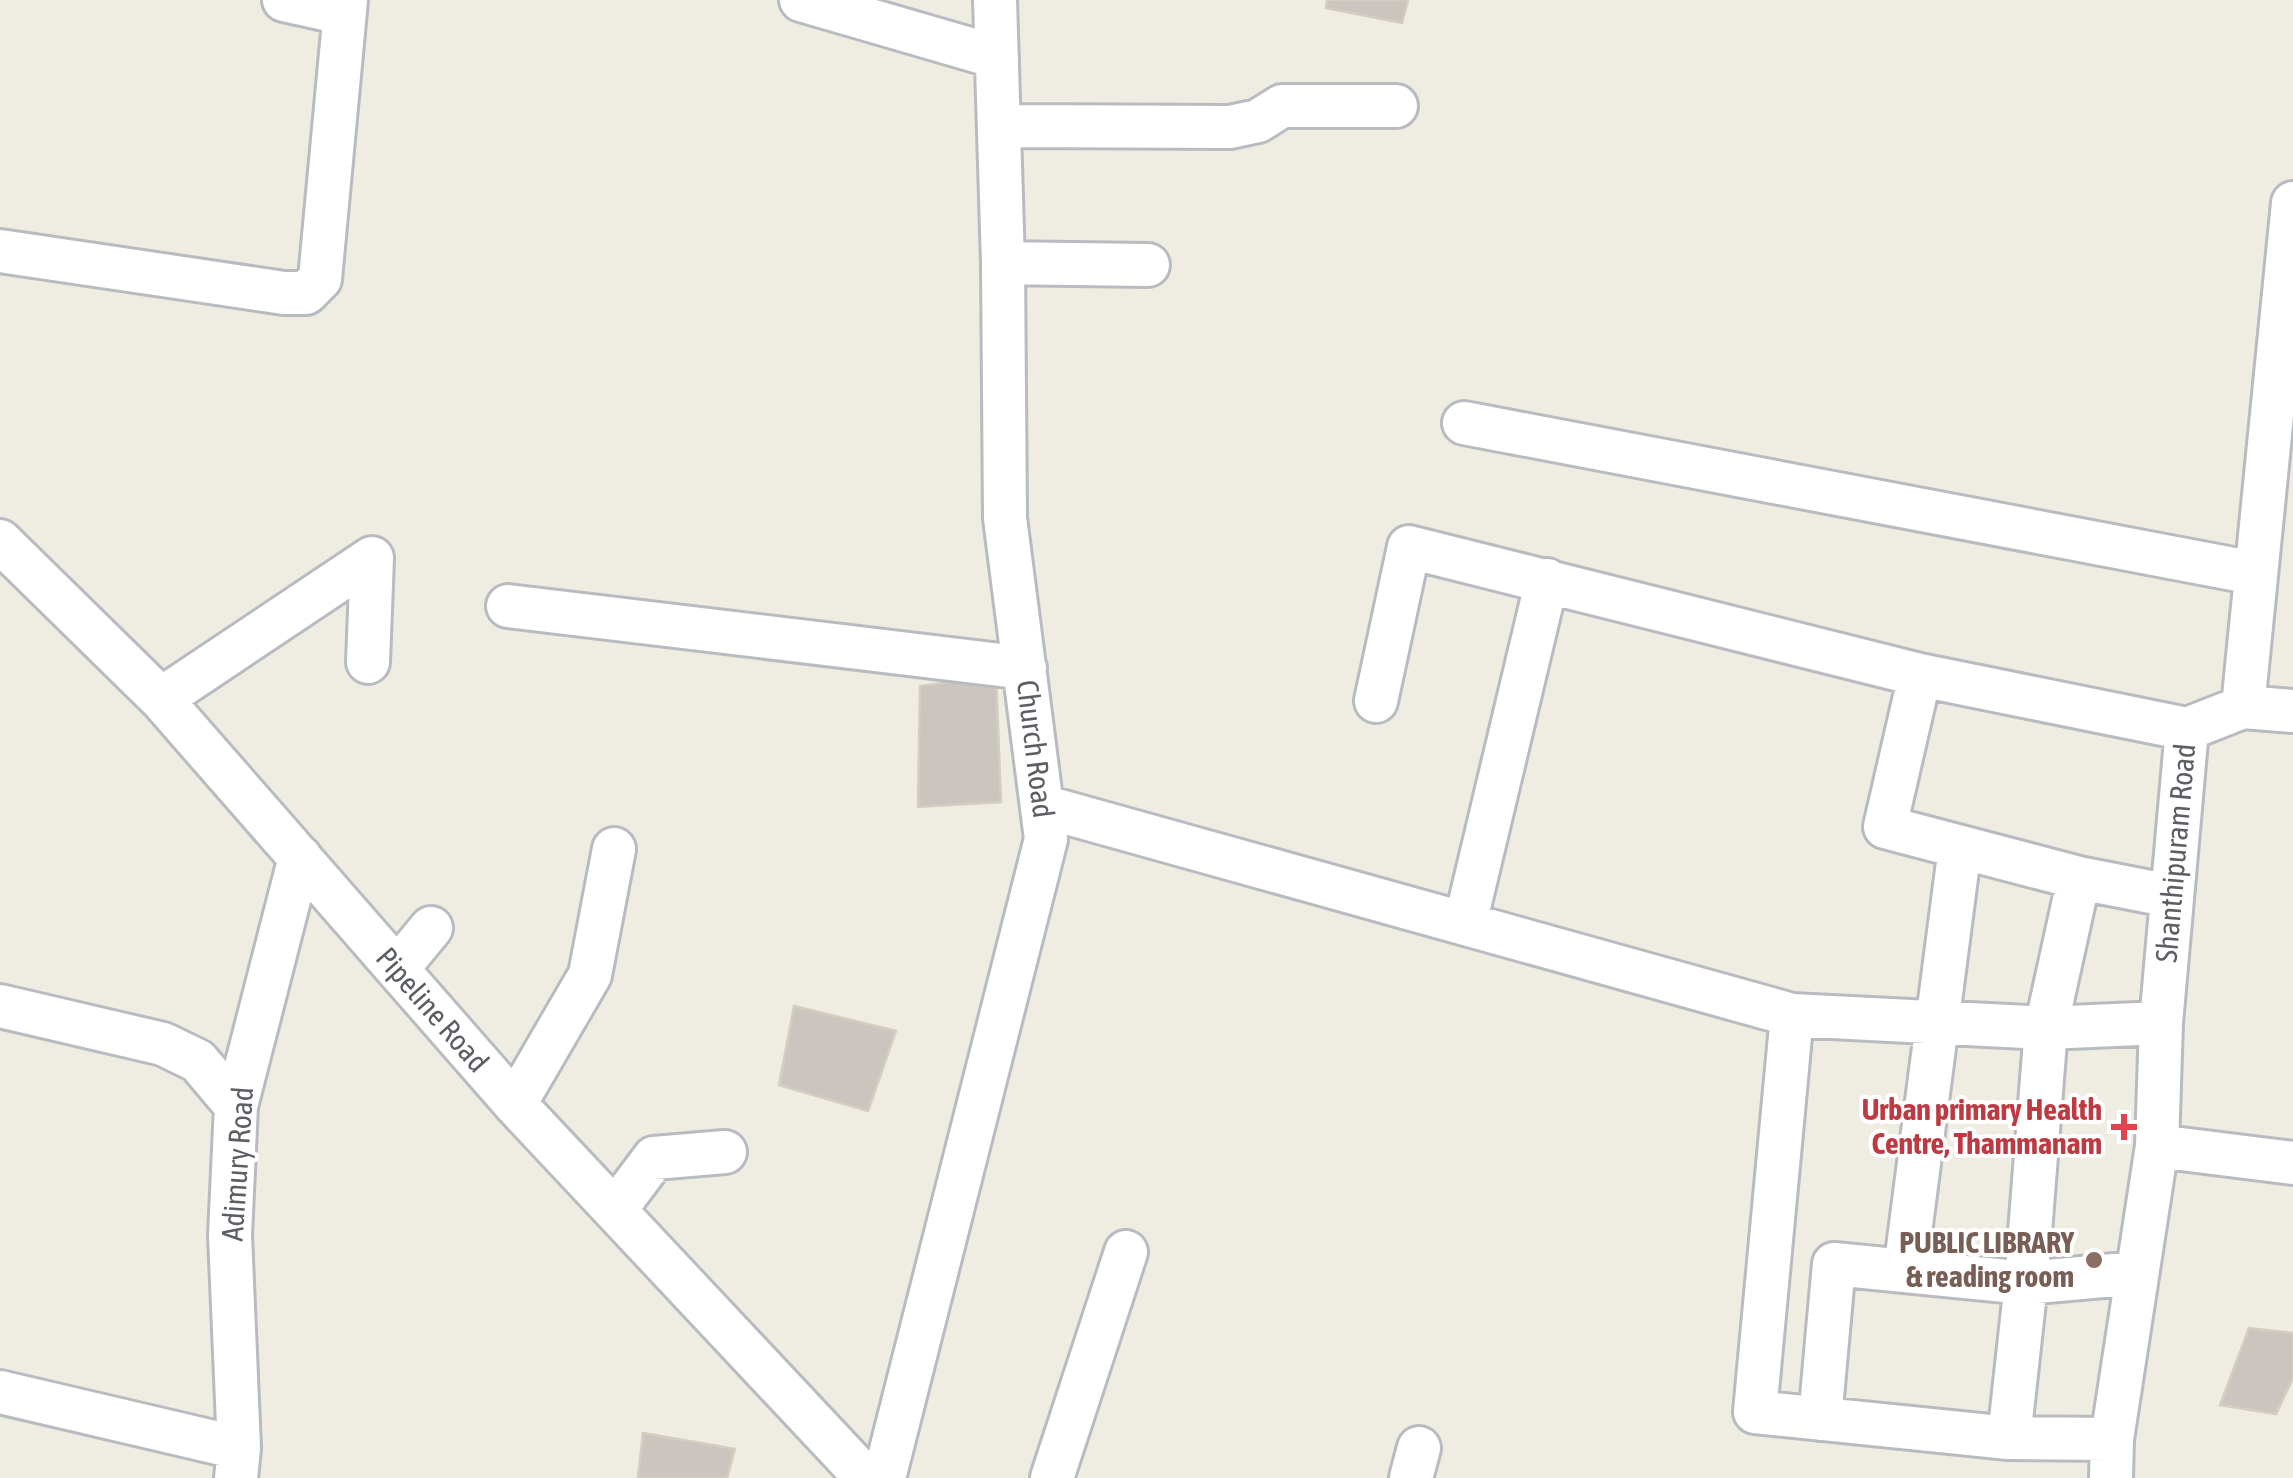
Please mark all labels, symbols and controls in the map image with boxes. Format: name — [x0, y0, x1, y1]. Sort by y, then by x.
street label: Church Road — [1011, 678, 1061, 820]
street label: Shanthipuram Road — [2148, 742, 2202, 964]
street label: Pipeline Road — [370, 940, 496, 1078]
street label: Adimury Road — [215, 1086, 259, 1242]
place label: Urban primary Health Centre, Thammanam — [1862, 1092, 2102, 1160]
marker: Urban primary Health Centre, Thammanam — [2111, 1114, 2137, 1140]
place label: PUBLIC LIBRARY & reading room — [1899, 1225, 2075, 1293]
marker: PUBLIC LIBRARY & reading room — [2083, 1249, 2105, 1271]

